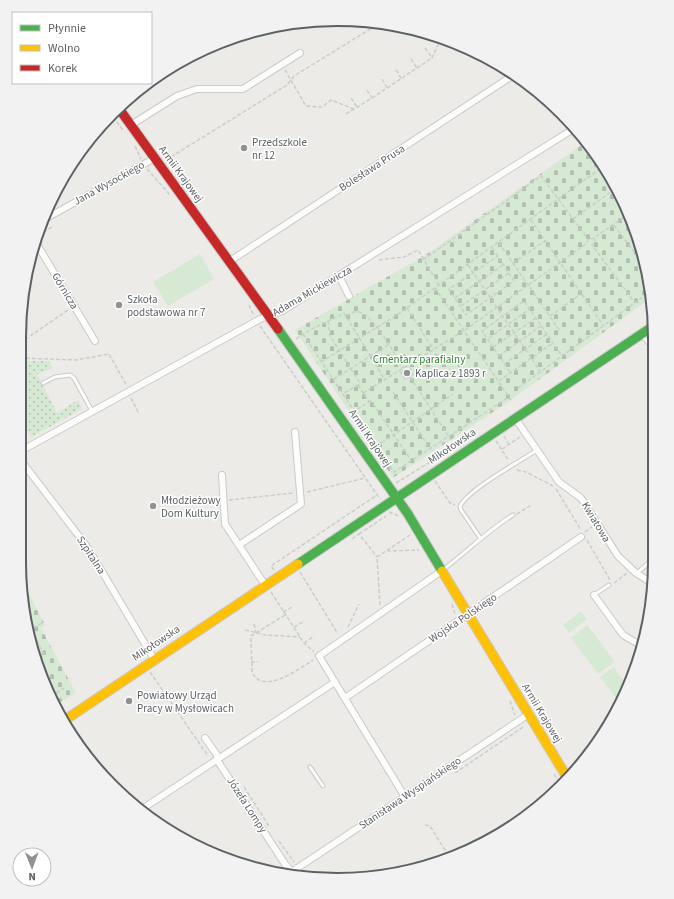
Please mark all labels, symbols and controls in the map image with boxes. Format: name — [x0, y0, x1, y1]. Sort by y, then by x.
legend — [12, 12, 152, 84]
text: Płynnie — [48, 20, 86, 37]
text: Wolno — [48, 40, 80, 57]
text: Korek — [48, 60, 77, 77]
place label: Przedszkole nr 12 — [252, 135, 307, 163]
street label: Bolesława Prusa — [336, 141, 408, 195]
street label: Armii Krajowej — [155, 143, 207, 205]
marker: Przedszkole nr 12 — [239, 143, 249, 153]
street label: Jana Wysockiego — [71, 157, 147, 209]
street label: Adama Mickiewicza — [270, 262, 354, 320]
street label: Górnicza — [48, 270, 82, 312]
place label: Szkoła podstawowa nr 7 — [127, 292, 205, 320]
marker: Szkoła podstawowa nr 7 — [114, 300, 124, 310]
park label: Cmentarz parafialny — [373, 352, 465, 367]
place label: Kaplica z 1893 r — [415, 366, 486, 381]
marker: Kaplica z 1893 r — [402, 368, 412, 378]
street label: Armii Krajowej — [345, 406, 395, 470]
street label: Mikołowska — [425, 425, 479, 467]
place label: Młodzieżowy Dom Kultury — [161, 493, 221, 521]
street label: Kwiatowa — [578, 499, 614, 545]
marker: Młodzieżowy Dom Kultury — [148, 501, 158, 511]
street label: Szpitalna — [73, 533, 109, 577]
street label: Wojska Polskiego — [426, 590, 500, 646]
street label: Mikołowska — [129, 622, 183, 664]
street label: Armii Krajowej — [518, 681, 566, 745]
place label: Powiatowy Urząd Pracy w Mysłowicach — [137, 688, 234, 716]
marker: Powiatowy Urząd Pracy w Mysłowicach — [124, 696, 134, 706]
street label: Stanisława Wyspiańskiego — [356, 753, 464, 833]
street label: Józefa Lompy — [223, 774, 271, 836]
north arrow — [12, 847, 52, 887]
text: N — [28, 869, 36, 884]

